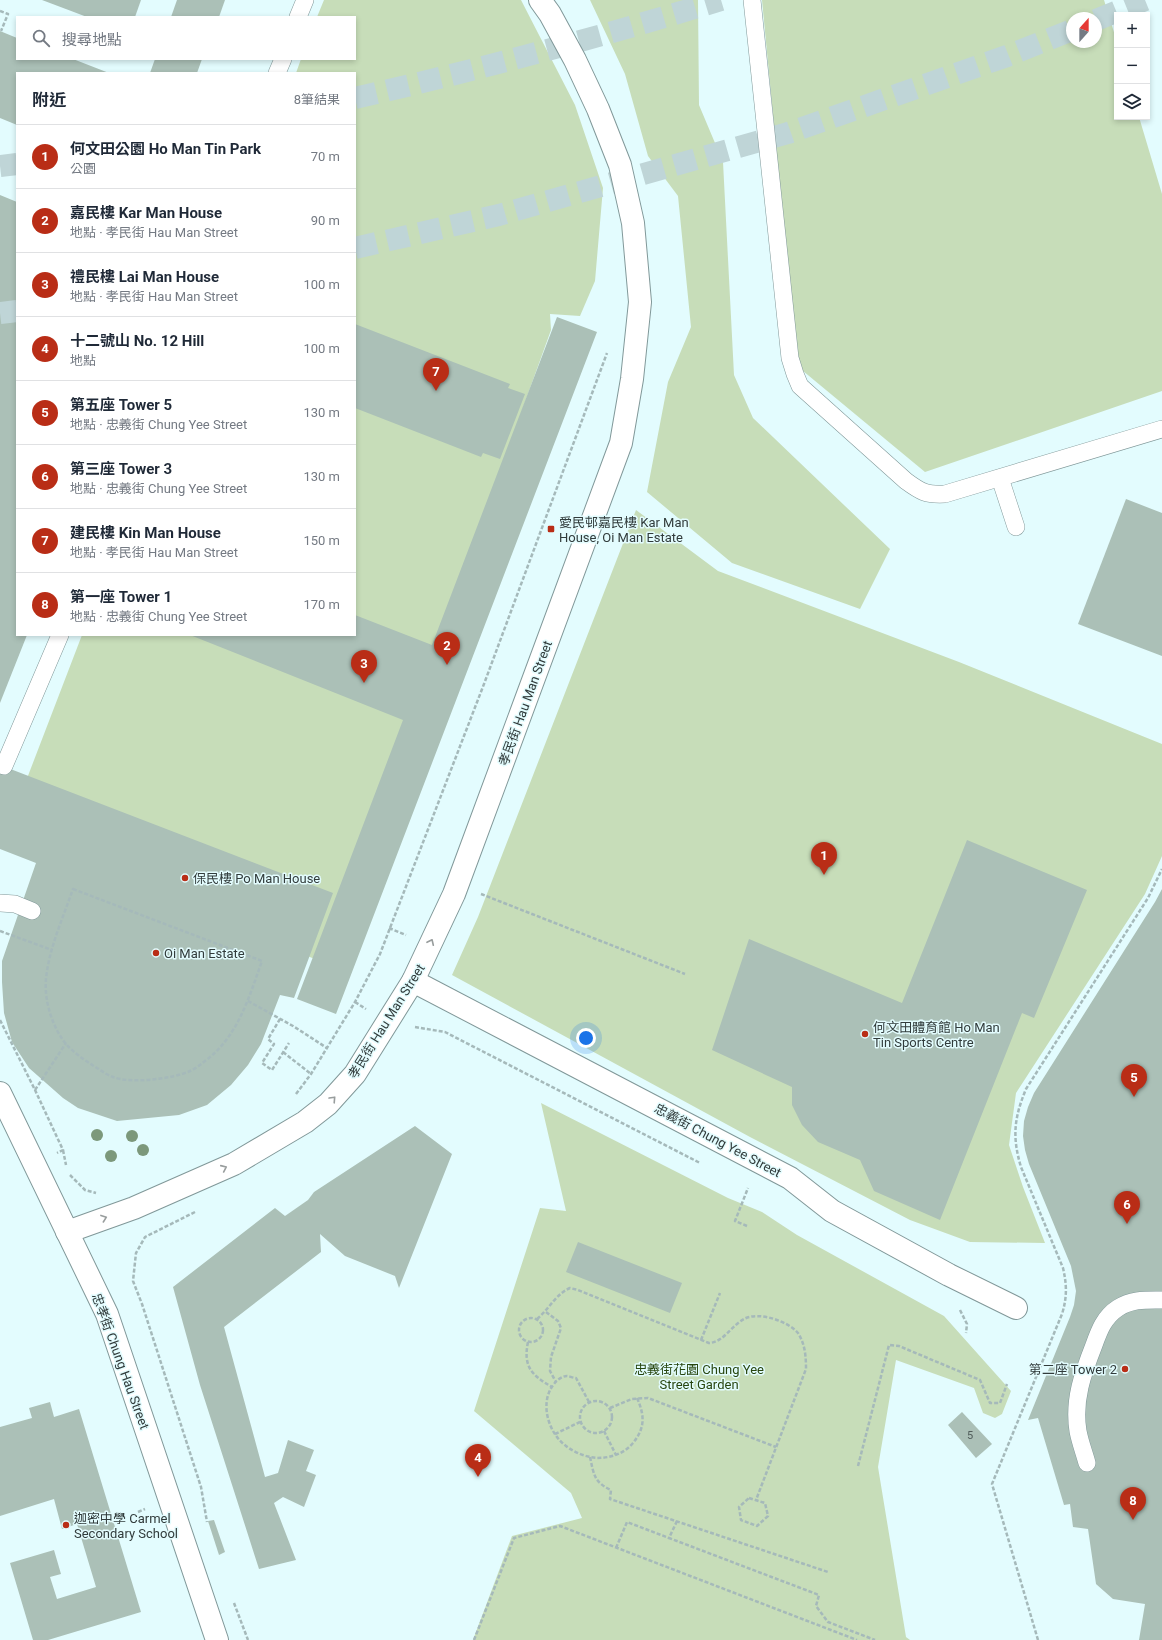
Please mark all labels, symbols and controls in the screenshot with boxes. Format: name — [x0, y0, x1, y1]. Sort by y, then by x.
north arrow — [1066, 12, 1102, 48]
map controls — [1114, 12, 1150, 120]
button: + — [1114, 12, 1150, 48]
search box — [16, 16, 356, 60]
icon: search — [30, 27, 52, 49]
text: 搜尋地點 — [62, 31, 122, 49]
button: − — [1114, 48, 1150, 84]
button: layers — [1114, 84, 1150, 120]
text: 附近 — [32, 90, 66, 110]
text: 8筆結果 — [294, 92, 340, 107]
text: 何文田公園 Ho Man Tin Park — [70, 140, 261, 158]
text: 1 — [41, 149, 49, 164]
text: 70 m — [311, 149, 340, 164]
text: 公園 — [70, 161, 96, 176]
text: 嘉民樓 Kar Man House — [70, 204, 222, 222]
text: 2 — [41, 213, 49, 228]
text: 90 m — [311, 213, 340, 228]
text: 地點 · 孝民街 Hau Man Street — [70, 225, 238, 240]
text: 禮民樓 Lai Man House — [70, 268, 219, 286]
text: 3 — [41, 277, 49, 292]
text: 100 m — [303, 277, 340, 292]
text: 地點 · 孝民街 Hau Man Street — [70, 289, 238, 304]
text: 十二號山 No. 12 Hill — [70, 332, 204, 350]
text: 4 — [41, 341, 49, 356]
text: 100 m — [303, 341, 340, 356]
text: 地點 — [70, 353, 96, 368]
pin: 7 — [423, 358, 449, 391]
text: 第五座 Tower 5 — [70, 396, 172, 414]
text: 5 — [41, 405, 49, 420]
text: 130 m — [303, 405, 340, 420]
text: 地點 · 忠義街 Chung Yee Street — [70, 417, 247, 432]
text: 第三座 Tower 3 — [70, 460, 172, 478]
text: 6 — [41, 469, 49, 484]
text: 130 m — [303, 469, 340, 484]
text: 地點 · 忠義街 Chung Yee Street — [70, 481, 247, 496]
place label: 愛民邨嘉民樓 Kar Man House, Oi Man Estate — [559, 515, 689, 545]
text: 建民樓 Kin Man House — [70, 524, 221, 542]
marker: 愛民邨嘉民樓 Kar Man House, Oi Man Estate — [546, 524, 556, 534]
text: 7 — [41, 533, 49, 548]
text: 150 m — [303, 533, 340, 548]
text: 地點 · 孝民街 Hau Man Street — [70, 545, 238, 560]
text: 第一座 Tower 1 — [70, 588, 172, 606]
text: 8 — [41, 597, 49, 612]
text: 170 m — [303, 597, 340, 612]
text: 地點 · 忠義街 Chung Yee Street — [70, 609, 247, 624]
pin: 2 — [434, 632, 460, 665]
street label: 孝民街 Hau Man Street — [496, 639, 555, 768]
pin: 3 — [351, 650, 377, 683]
pin: 1 — [811, 842, 837, 875]
place label: 保民樓 Po Man House — [193, 871, 320, 886]
marker: 保民樓 Po Man House — [180, 873, 190, 883]
one-way arrow — [426, 939, 434, 946]
place label: Oi Man Estate — [164, 946, 245, 961]
marker: Oi Man Estate — [151, 948, 161, 958]
street label: 孝民街 Hau Man Street — [345, 961, 428, 1081]
place label: 何文田體育館 Ho Man Tin Sports Centre — [873, 1020, 1000, 1050]
your location — [576, 1028, 596, 1048]
marker: 何文田體育館 Ho Man Tin Sports Centre — [860, 1029, 870, 1039]
pin: 5 — [1121, 1064, 1147, 1097]
one-way arrow — [328, 1096, 335, 1103]
street label: 忠義街 Chung Yee Street — [652, 1101, 784, 1180]
one-way arrow — [220, 1165, 227, 1173]
pin: 6 — [1114, 1191, 1140, 1224]
one-way arrow — [100, 1215, 107, 1223]
street label: 忠孝街 Chung Hau Street — [89, 1291, 152, 1431]
park label: 忠義街花園 Chung Yee Street Garden — [634, 1362, 764, 1392]
place label: 第二座 Tower 2 — [1029, 1362, 1117, 1377]
marker: 第二座 Tower 2 — [1120, 1364, 1130, 1374]
house number: 5 — [967, 1429, 973, 1442]
pin: 4 — [465, 1444, 491, 1477]
pin: 8 — [1120, 1487, 1146, 1520]
place label: 迦密中學 Carmel Secondary School — [74, 1511, 178, 1541]
marker: 迦密中學 Carmel Secondary School — [61, 1520, 71, 1530]

